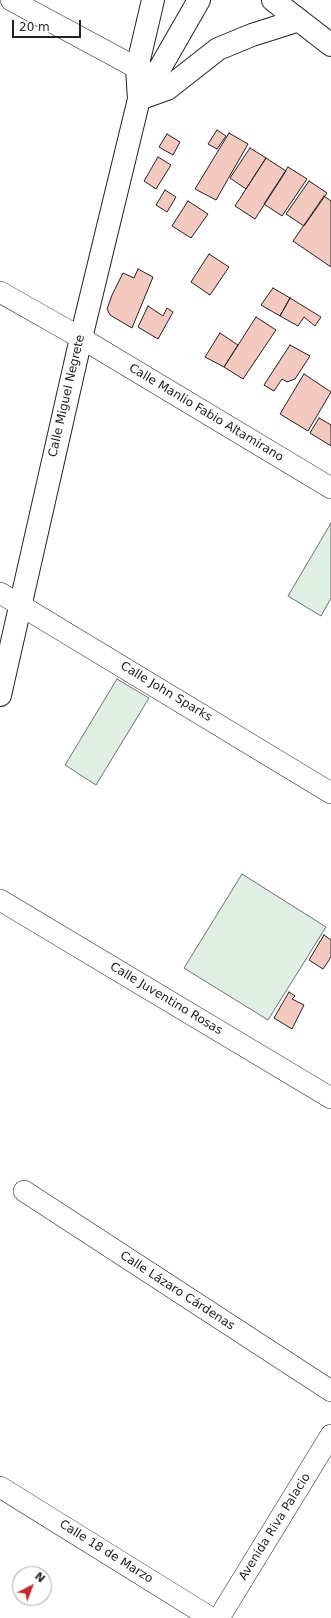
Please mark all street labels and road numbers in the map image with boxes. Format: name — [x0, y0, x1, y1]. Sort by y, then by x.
street label: Calle Miguel Negrete — [46, 333, 88, 459]
street label: Calle Manlio Fabio Altamirano — [126, 361, 286, 465]
street label: Calle John Sparks — [118, 659, 214, 725]
street label: Calle Juventino Rosas — [107, 960, 225, 1038]
street label: Calle Lázaro Cárdenas — [117, 1249, 237, 1333]
street label: Avenida Riva Palacio — [236, 1471, 314, 1583]
street label: Calle 18 de Marzo — [56, 1517, 156, 1587]

